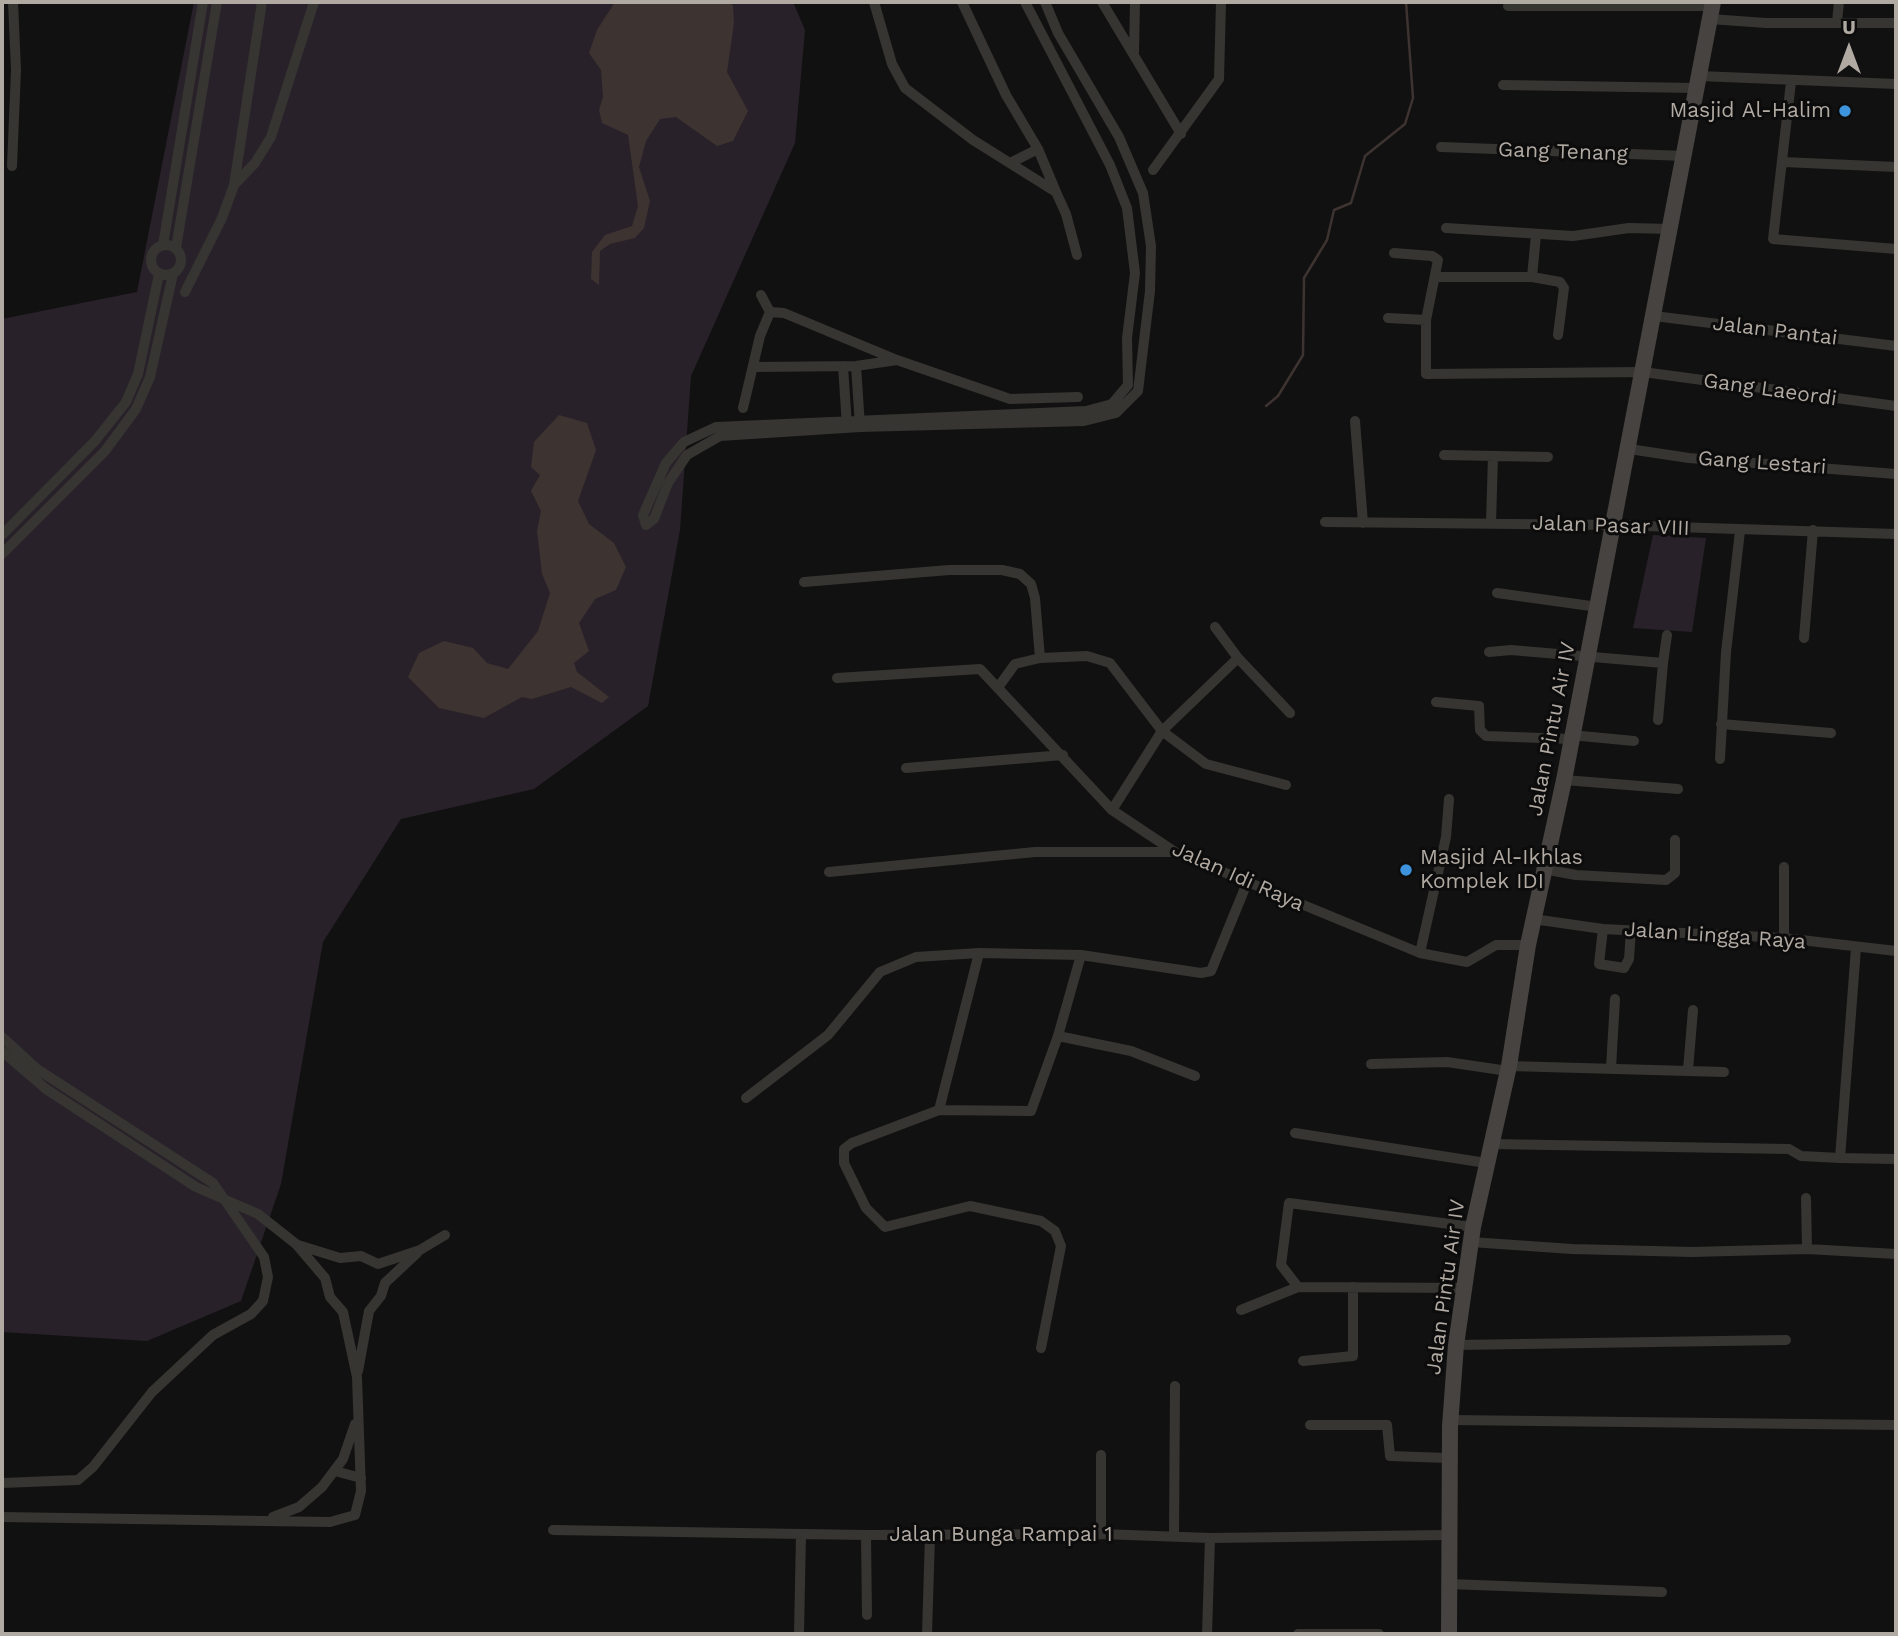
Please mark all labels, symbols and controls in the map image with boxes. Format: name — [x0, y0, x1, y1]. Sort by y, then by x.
north arrow — [1814, 14, 1884, 84]
text: U — [1842, 16, 1856, 39]
place label: Masjid Al-Halim — [1669, 98, 1831, 124]
marker: Masjid Al-Halim — [1837, 103, 1853, 119]
street label: Gang Tenang — [1498, 137, 1628, 167]
street label: Jalan Pantai — [1711, 311, 1839, 351]
street label: Gang Laeordi — [1702, 368, 1838, 412]
street label: Gang Lestari — [1697, 446, 1827, 480]
street label: Jalan Pasar VIII — [1532, 511, 1690, 541]
street label: Jalan Pintu Air IV — [1523, 640, 1581, 818]
street label: Jalan Idi Raya — [1168, 837, 1308, 917]
place label: Masjid Al-Ikhlas Komplek IDI — [1420, 845, 1583, 895]
marker: Masjid Al-Ikhlas Komplek IDI — [1398, 862, 1414, 878]
street label: Jalan Lingga Raya — [1623, 917, 1807, 955]
street label: Jalan Pintu Air IV — [1421, 1198, 1471, 1376]
street label: Jalan Bunga Rampai 1 — [889, 1522, 1113, 1548]

